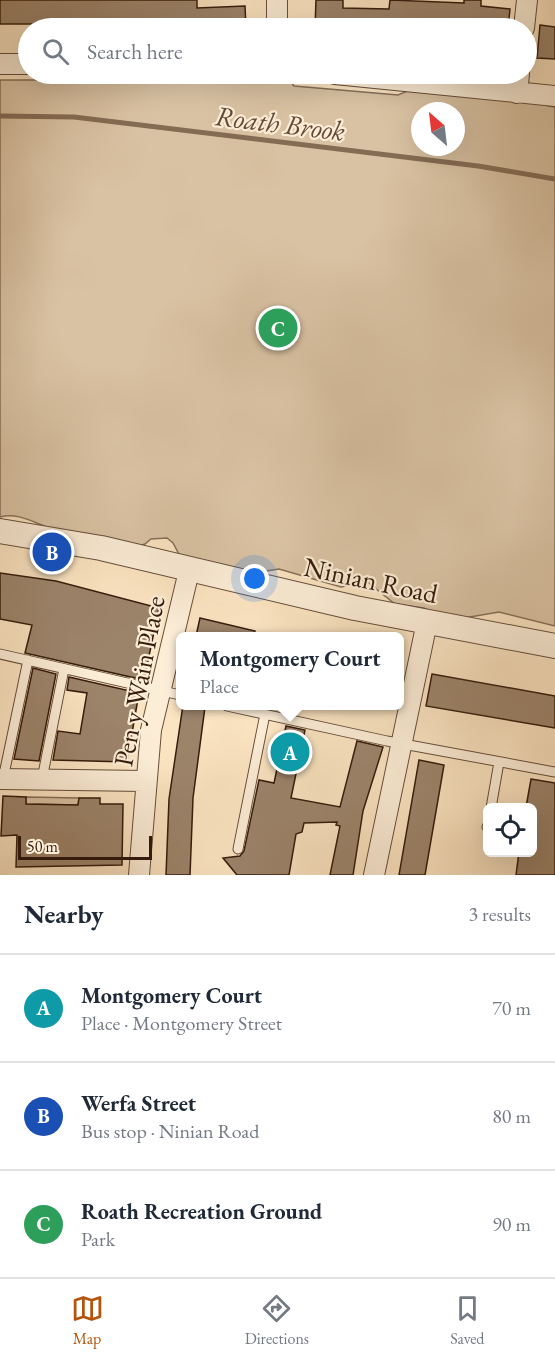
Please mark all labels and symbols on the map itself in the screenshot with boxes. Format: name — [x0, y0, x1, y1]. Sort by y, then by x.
water label: Roath Brook — [213, 97, 347, 149]
north arrow — [411, 102, 465, 156]
pin: C — [258, 306, 298, 350]
pin: B — [32, 530, 72, 574]
street label: Ninian Road — [301, 549, 441, 611]
your location — [240, 564, 269, 593]
street label: Pen y Wain Place — [105, 593, 173, 769]
pin: A — [270, 730, 310, 774]
scale bar — [18, 833, 152, 860]

